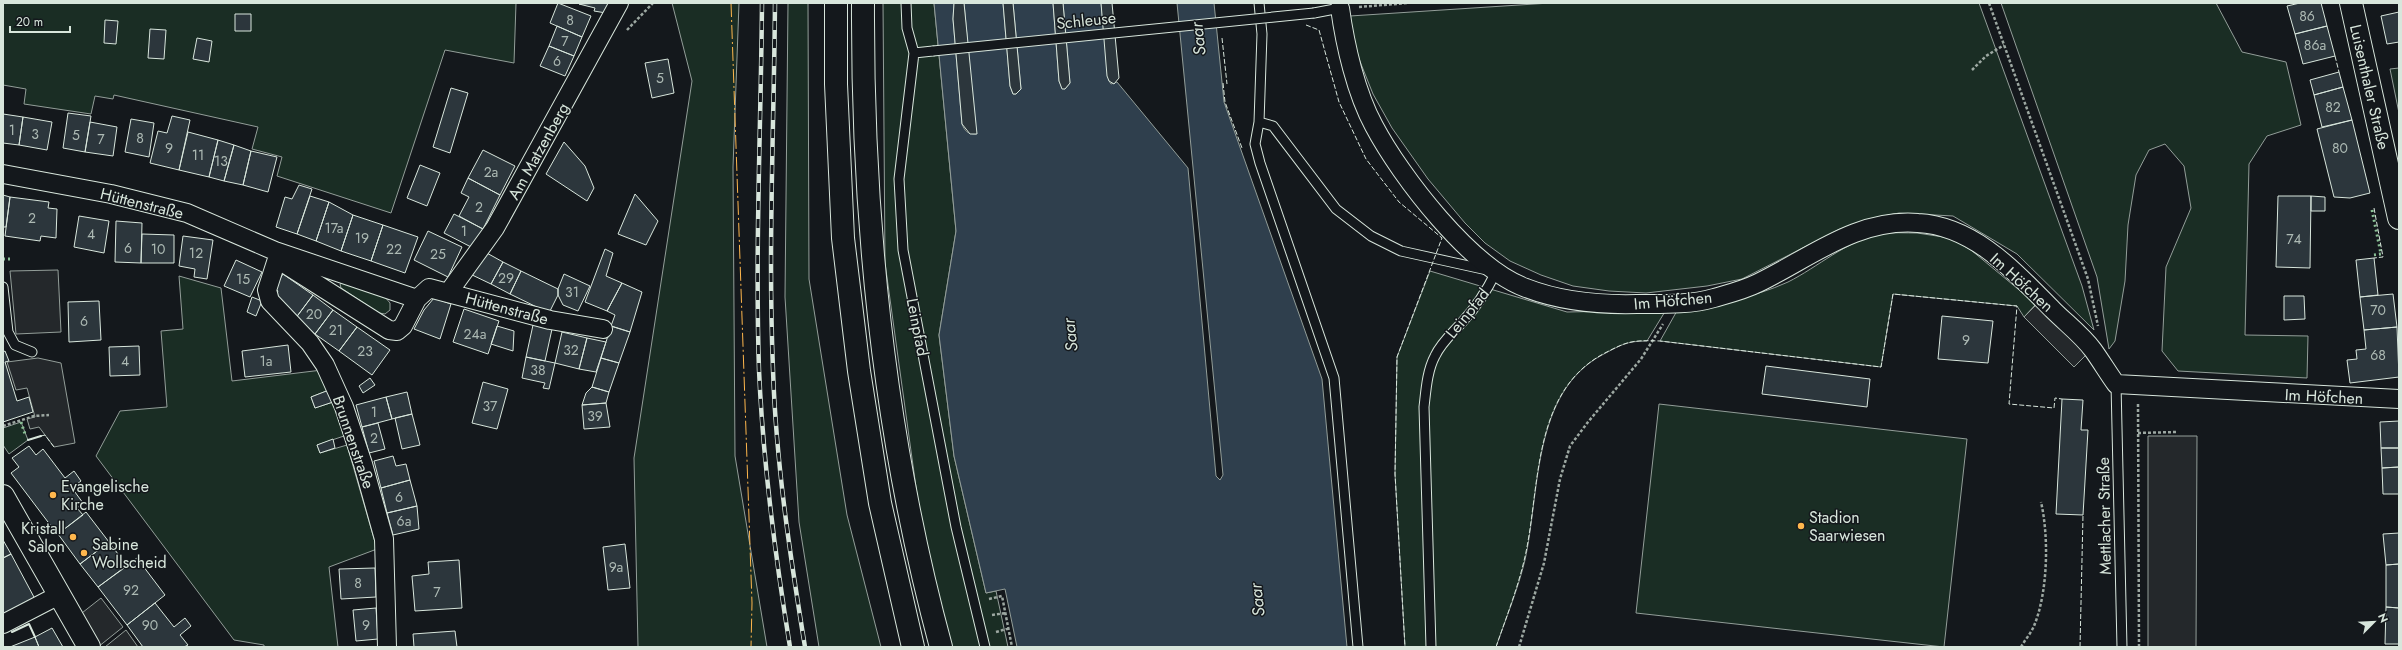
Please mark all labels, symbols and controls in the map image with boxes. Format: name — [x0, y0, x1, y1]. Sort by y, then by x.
street label: Schleuse — [1055, 6, 1117, 35]
house number: 86 — [2299, 6, 2315, 26]
scale bar — [10, 8, 70, 34]
house number: 8 — [566, 10, 574, 30]
text: 20 m — [16, 13, 43, 31]
water label: Saar — [1184, 20, 1212, 57]
street label: Luisenthaler Straße — [2344, 22, 2395, 152]
house number: 7 — [561, 31, 569, 51]
house number: 86a — [2304, 35, 2326, 55]
house number: 6 — [553, 51, 561, 71]
house number: 5 — [656, 68, 664, 88]
house number: 82 — [2325, 97, 2341, 117]
street label: Am Matzenberg — [502, 99, 575, 204]
house number: 1 — [9, 120, 15, 140]
house number: 3 — [31, 124, 39, 144]
house number: 5 — [72, 125, 80, 145]
house number: 8 — [136, 128, 144, 148]
house number: 7 — [97, 129, 105, 149]
house number: 9 — [165, 138, 173, 158]
house number: 80 — [2332, 138, 2348, 158]
house number: 11 — [192, 145, 204, 165]
house number: 13 — [214, 151, 228, 171]
house number: 2a — [484, 162, 498, 182]
street label: Hüttenstraße — [98, 182, 186, 225]
house number: 2 — [475, 197, 483, 217]
house number: 2 — [28, 208, 36, 228]
house number: 17a — [325, 218, 343, 238]
house number: 1 — [461, 221, 467, 241]
house number: 4 — [87, 224, 95, 244]
house number: 19 — [355, 228, 369, 248]
house number: 74 — [2286, 229, 2302, 249]
house number: 6 — [124, 238, 132, 258]
house number: 10 — [151, 239, 165, 259]
house number: 22 — [386, 239, 402, 259]
house number: 12 — [189, 243, 203, 263]
house number: 25 — [430, 244, 446, 264]
street label: Im Höfchen — [1985, 248, 2059, 317]
house number: 29 — [498, 268, 514, 288]
house number: 15 — [236, 269, 250, 289]
house number: 31 — [565, 282, 579, 302]
street label: Leinpfad — [1440, 283, 1495, 343]
street label: Hüttenstraße — [463, 286, 551, 331]
street label: Im Höfchen — [1633, 286, 1713, 315]
street label: Leinpfad — [901, 296, 934, 358]
house number: 70 — [2370, 300, 2386, 320]
house number: 20 — [306, 304, 322, 324]
house number: 6 — [80, 311, 88, 331]
water label: Saar — [1056, 316, 1084, 353]
house number: 21 — [329, 320, 343, 340]
house number: 24a — [464, 324, 486, 344]
house number: 9 — [1962, 330, 1970, 350]
house number: 32 — [563, 340, 579, 360]
house number: 23 — [357, 341, 373, 361]
house number: 68 — [2370, 345, 2386, 365]
house number: 4 — [121, 351, 129, 371]
house number: 1a — [259, 351, 273, 371]
house number: 38 — [530, 360, 546, 380]
street label: Im Höfchen — [2284, 383, 2364, 410]
street label: Brunnenstraße — [327, 393, 380, 492]
house number: 37 — [483, 396, 498, 416]
house number: 1 — [371, 402, 377, 422]
house number: 39 — [587, 406, 603, 426]
house number: 2 — [370, 428, 378, 448]
street label: Mettlacher Straße — [2092, 457, 2117, 575]
place label: Evangelische Kirche — [61, 475, 149, 516]
house number: 6 — [395, 487, 403, 507]
marker: Evangelische Kirche — [48, 490, 58, 500]
place label: Stadion Saarwiesen — [1809, 506, 1886, 547]
house number: 6a — [397, 511, 411, 531]
place label: Kristall Salon — [21, 517, 65, 558]
marker: Stadion Saarwiesen — [1796, 521, 1806, 531]
marker: Kristall Salon — [68, 532, 78, 542]
place label: Sabine Wollscheid — [92, 533, 167, 574]
marker: Sabine Wollscheid — [79, 548, 89, 558]
house number: 9a — [609, 557, 623, 577]
house number: 8 — [354, 573, 362, 593]
house number: 92 — [123, 580, 139, 600]
water label: Saar — [1243, 581, 1271, 618]
house number: 7 — [433, 582, 441, 602]
north arrow — [2354, 602, 2394, 642]
text: N — [2374, 611, 2392, 625]
house number: 90 — [142, 615, 158, 635]
house number: 9 — [362, 615, 370, 635]

